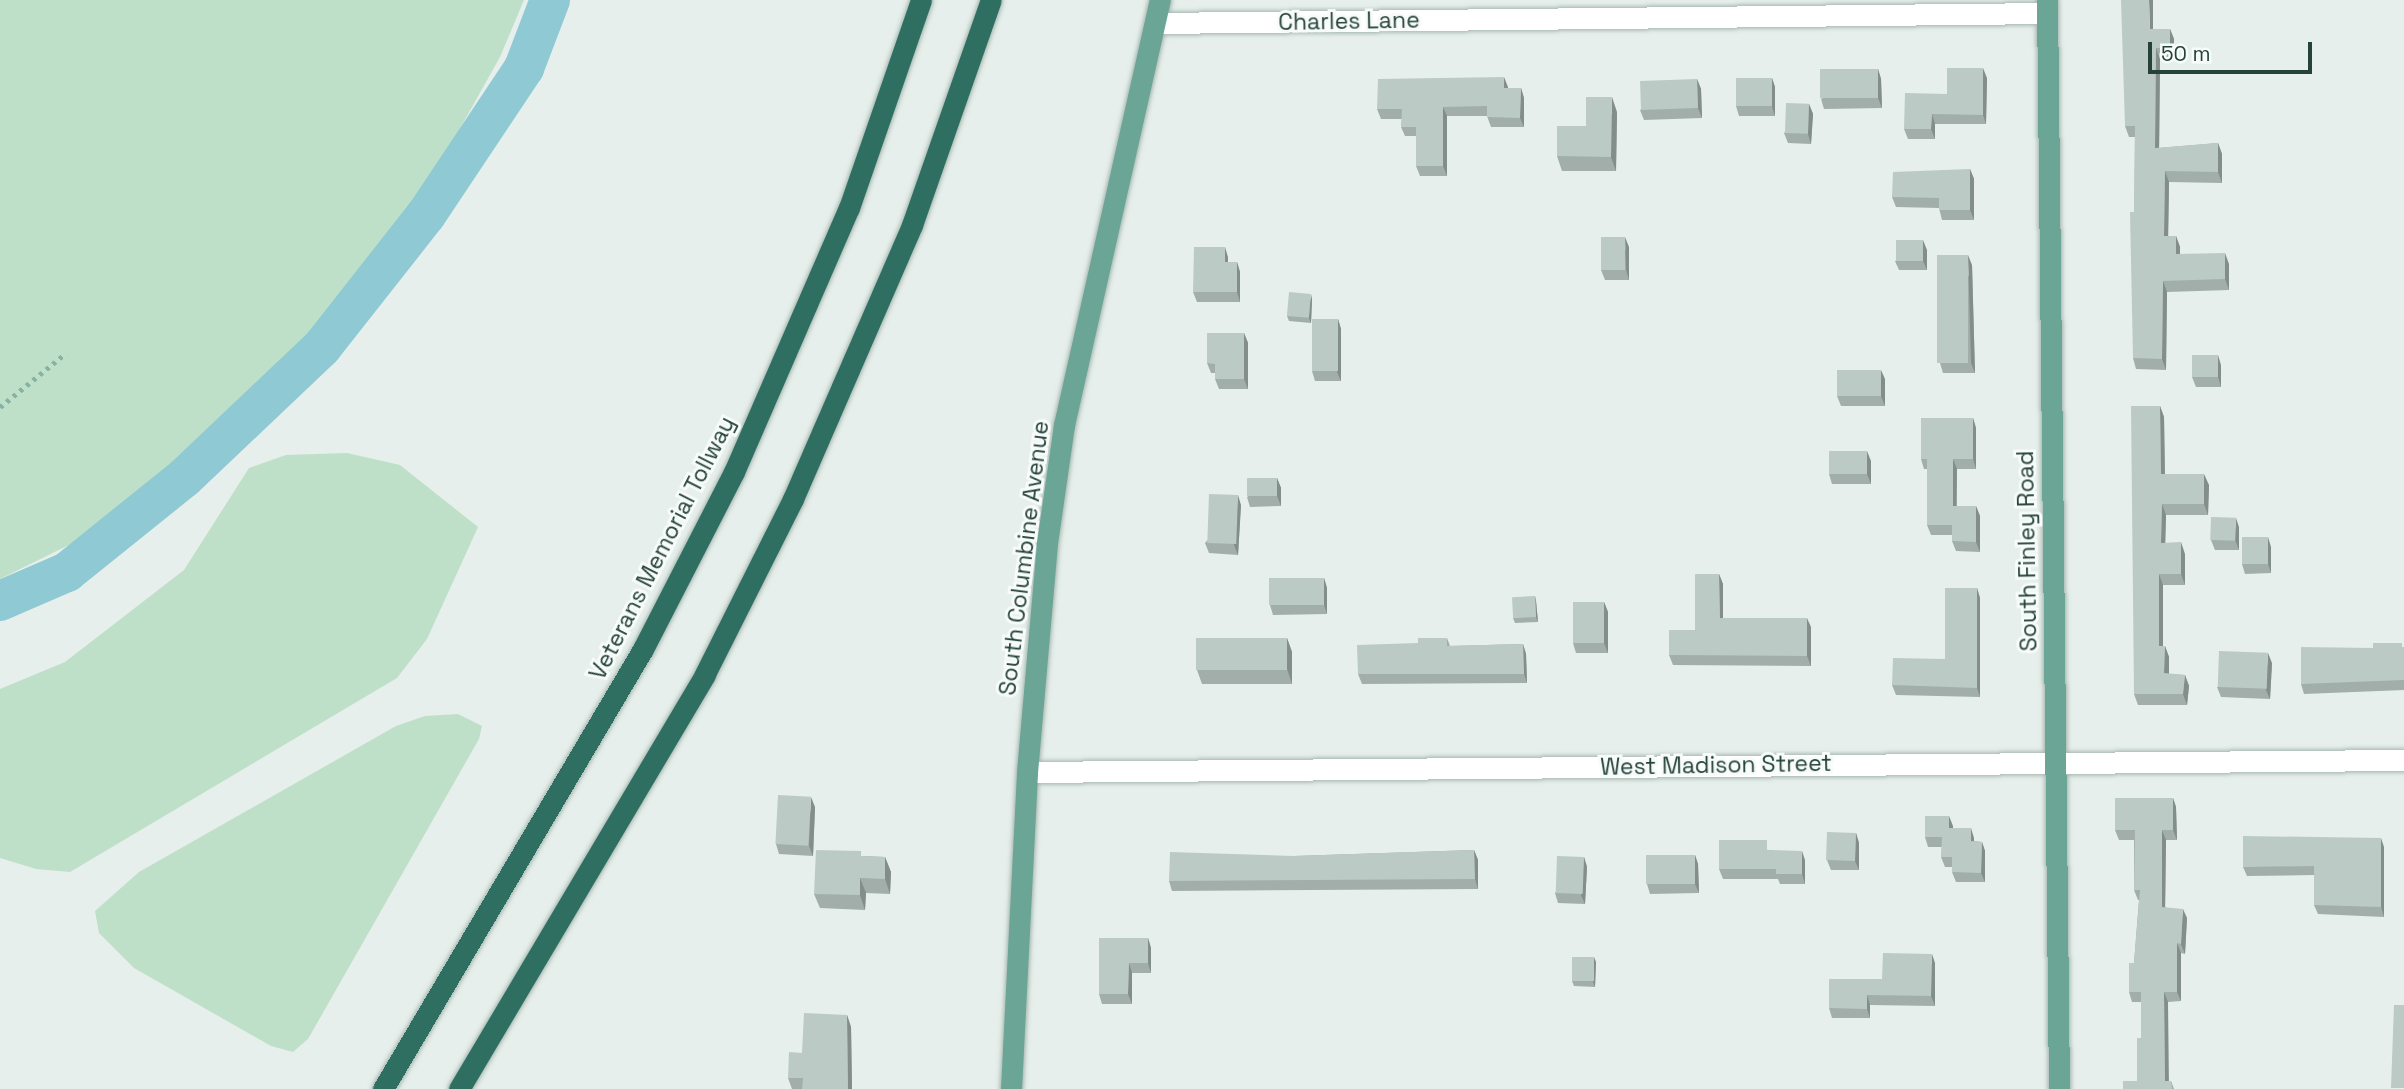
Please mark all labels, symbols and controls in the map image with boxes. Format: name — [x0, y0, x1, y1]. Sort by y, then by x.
street label: Charles Lane — [1278, 6, 1420, 36]
scale bar — [2152, 28, 2316, 72]
text: 50 m — [2161, 40, 2211, 67]
street label: Veterans Memorial Tollway — [583, 411, 741, 685]
street label: South Columbine Avenue — [993, 419, 1055, 697]
street label: South Finley Road — [2011, 450, 2043, 652]
street label: West Madison Street — [1600, 749, 1832, 781]

